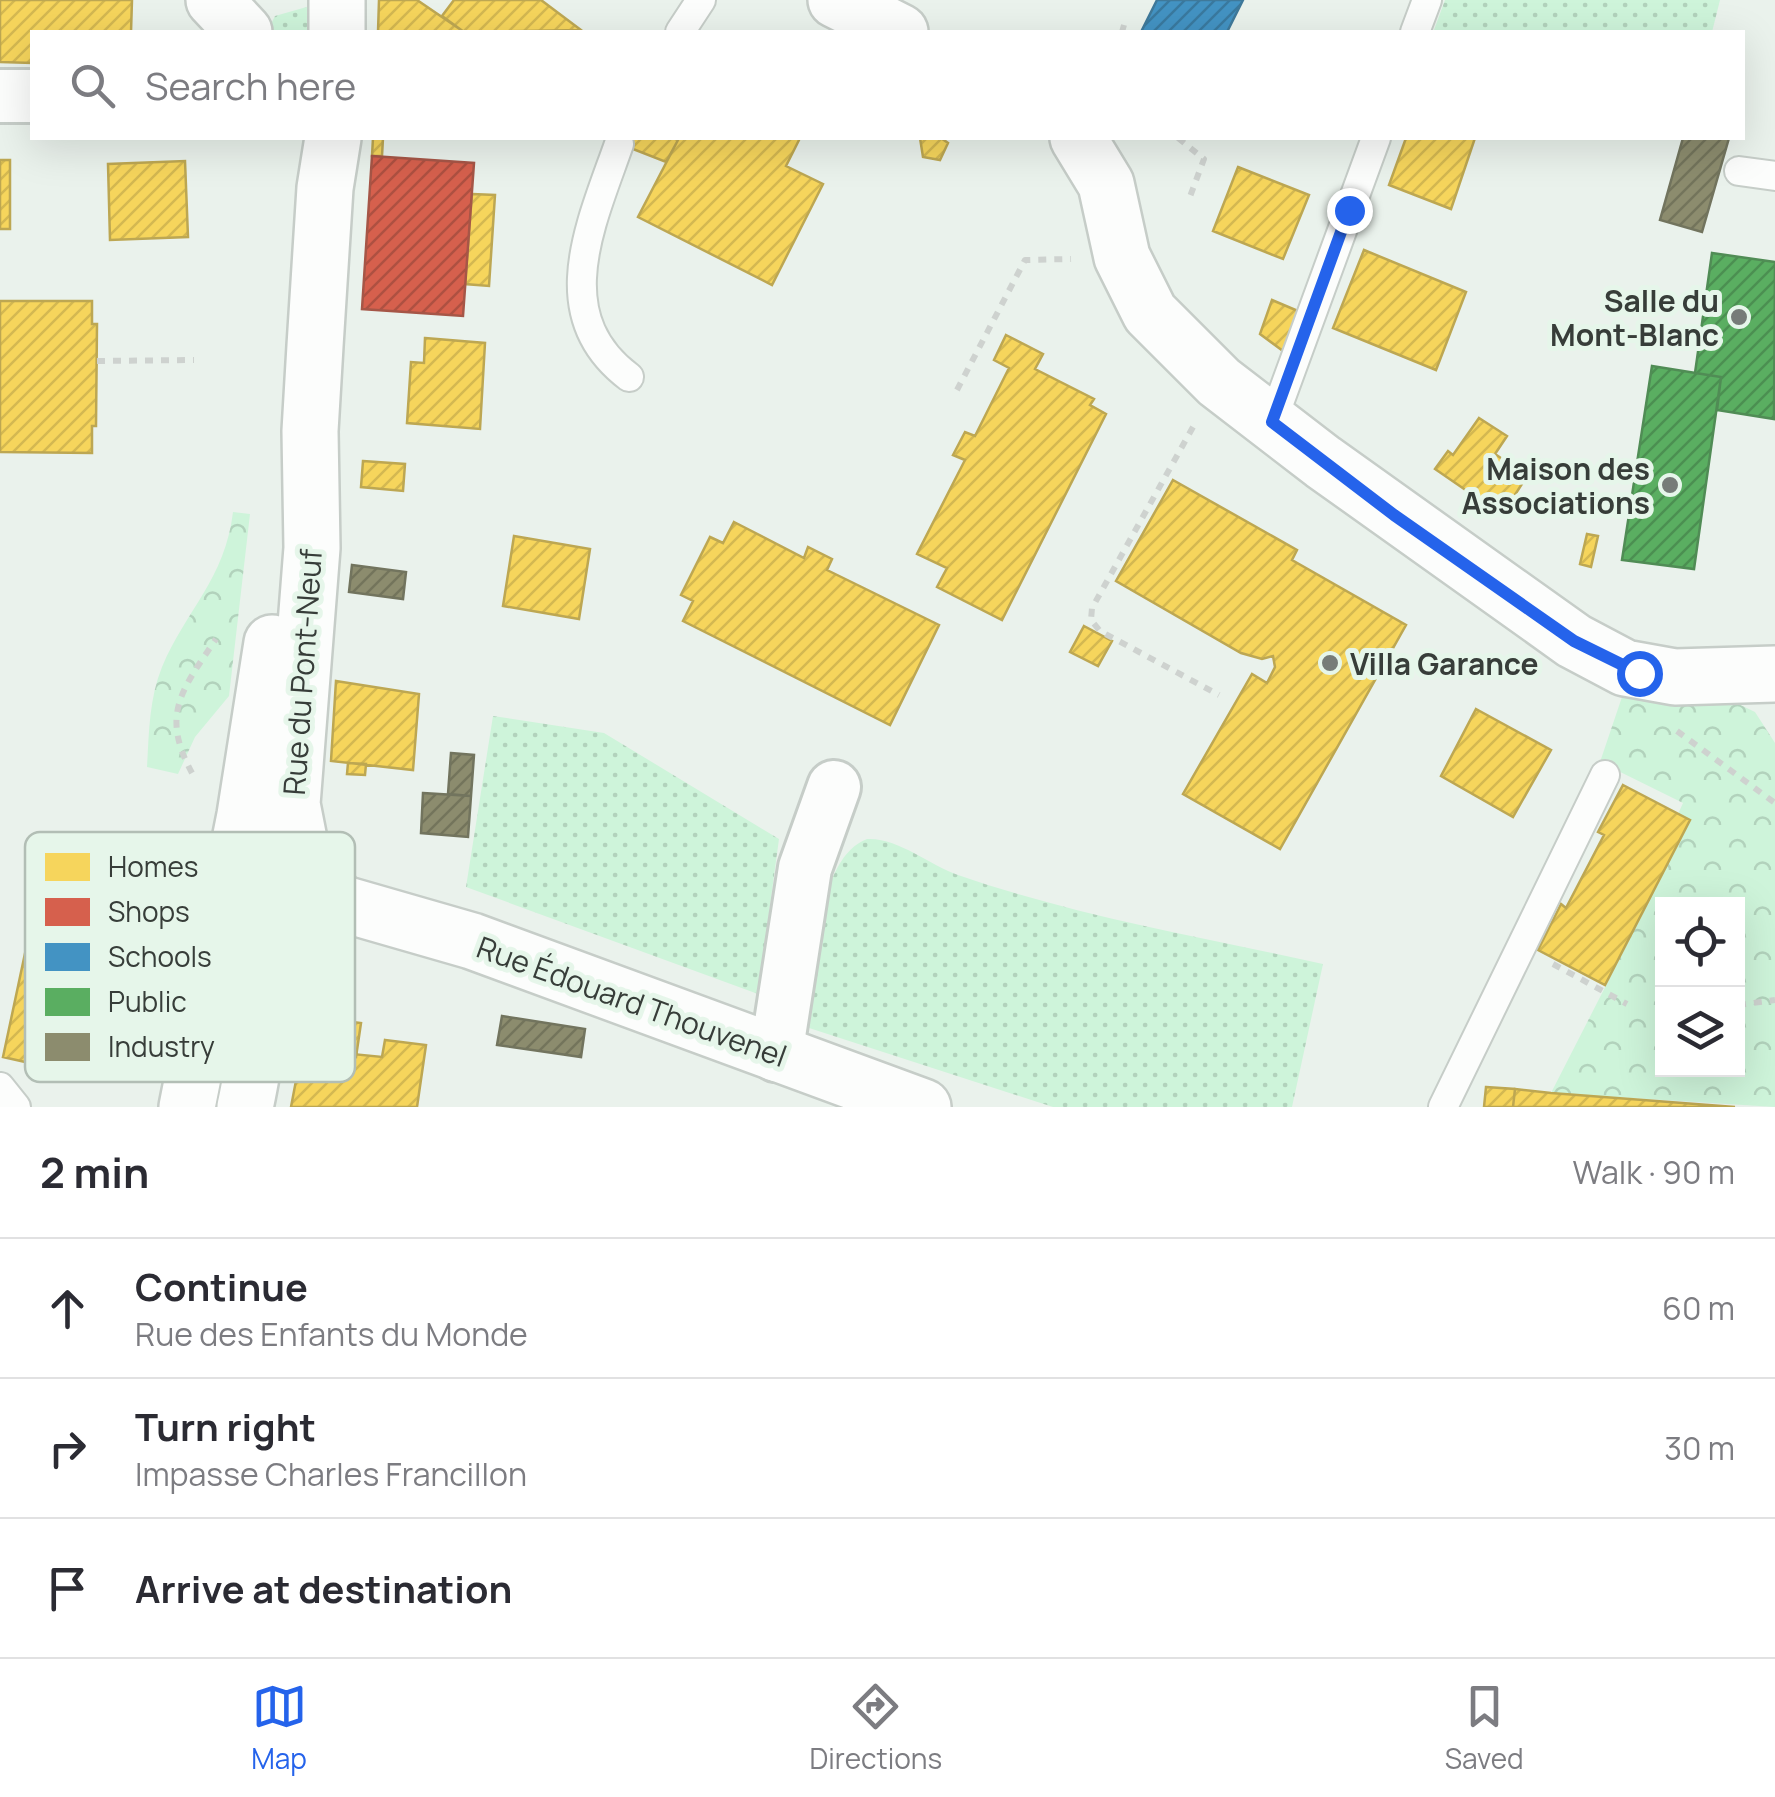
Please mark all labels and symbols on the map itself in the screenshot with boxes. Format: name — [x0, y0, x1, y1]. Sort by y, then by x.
route end — [1327, 188, 1373, 234]
place label: Salle du Mont-Blanc — [1550, 280, 1719, 355]
marker: Salle du Mont-Blanc — [1728, 306, 1750, 328]
place label: Maison des Associations — [1461, 448, 1650, 523]
marker: Maison des Associations — [1659, 474, 1681, 496]
street label: Rue du Pont-Neuf — [273, 547, 331, 796]
place label: Villa Garance — [1350, 643, 1539, 684]
route start — [1617, 651, 1663, 697]
marker: Villa Garance — [1319, 652, 1341, 674]
legend — [25, 832, 355, 1082]
text: Homes — [108, 847, 198, 885]
text: Shops — [108, 892, 190, 930]
street label: Rue Édouard Thouvenel — [471, 926, 793, 1076]
text: Schools — [108, 937, 212, 975]
text: Public — [108, 982, 187, 1020]
text: Industry — [108, 1027, 215, 1065]

